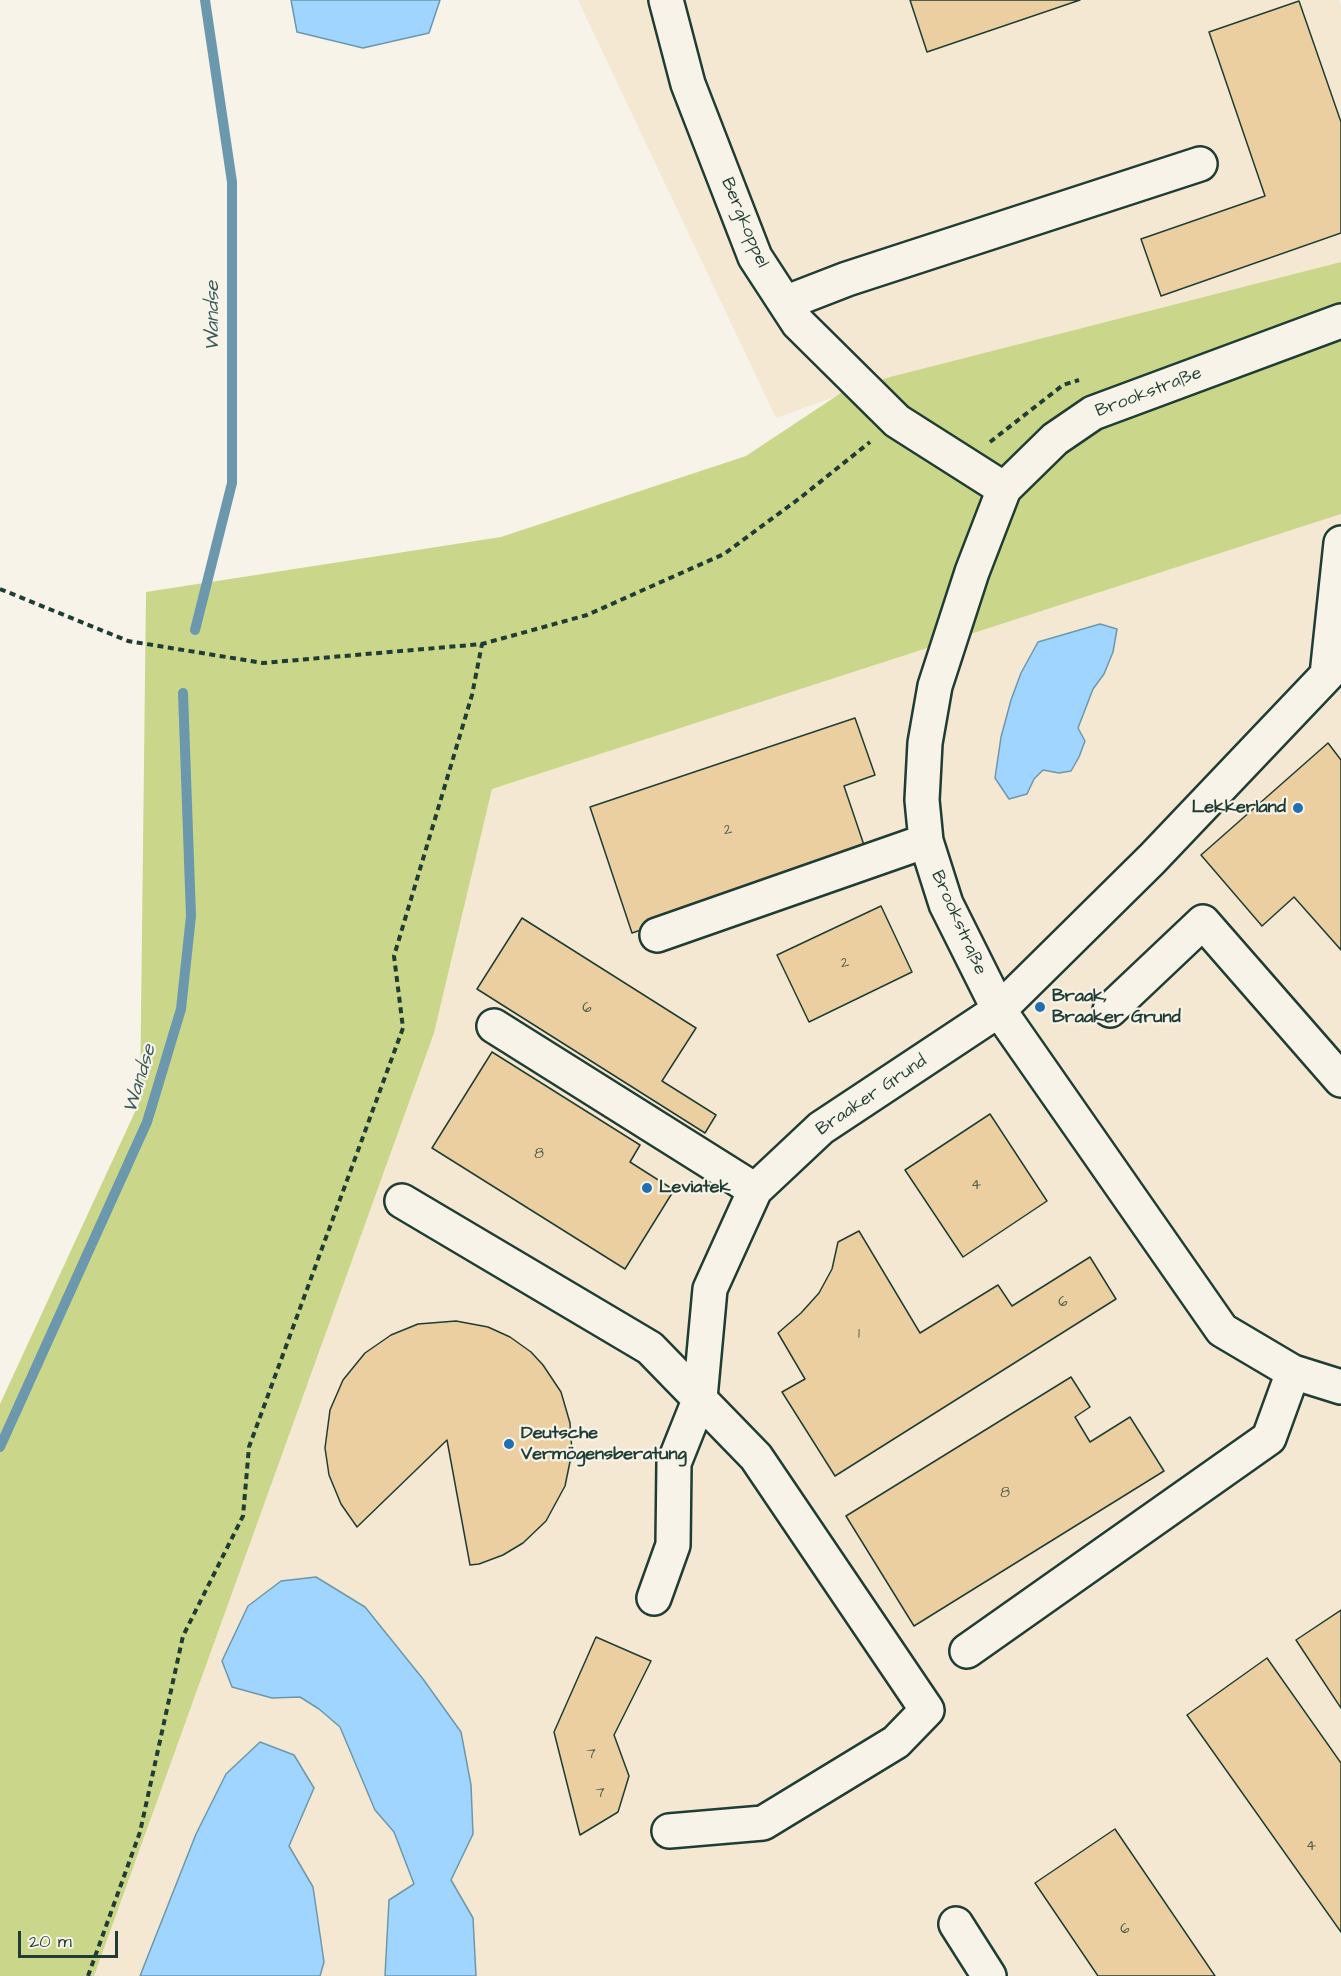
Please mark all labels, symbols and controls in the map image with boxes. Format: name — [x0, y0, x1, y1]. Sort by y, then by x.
street label: Bergkoppel — [715, 175, 773, 271]
water label: Wandse — [202, 281, 226, 351]
street label: Brookstraße — [1093, 363, 1205, 423]
place label: Lekkerland — [1192, 797, 1286, 819]
marker: Lekkerland — [1291, 801, 1305, 815]
house number: 2 — [724, 822, 732, 840]
street label: Brookstraße — [925, 867, 991, 979]
house number: 2 — [841, 955, 849, 973]
place label: Braak, Braaker Grund — [1052, 986, 1181, 1028]
house number: 6 — [582, 1000, 592, 1018]
marker: Braak, Braaker Grund — [1033, 1000, 1047, 1014]
water label: Wandse — [119, 1042, 163, 1116]
street label: Braaker Grund — [813, 1051, 931, 1141]
house number: 8 — [534, 1146, 544, 1164]
place label: Leviatek — [659, 1177, 730, 1199]
house number: 4 — [971, 1177, 981, 1195]
marker: Leviatek — [640, 1181, 654, 1195]
house number: 6 — [1058, 1294, 1068, 1312]
house number: 1 — [858, 1326, 860, 1344]
place label: Deutsche Vermögensberatung — [521, 1423, 687, 1466]
marker: Deutsche Vermögensberatung — [502, 1437, 516, 1451]
house number: 8 — [1000, 1485, 1010, 1503]
house number: 7 — [586, 1746, 596, 1764]
house number: 7 — [595, 1785, 605, 1803]
house number: 4 — [1306, 1838, 1316, 1856]
scale bar — [21, 1919, 122, 1957]
house number: 6 — [1120, 1921, 1130, 1939]
text: 20 m — [29, 1929, 72, 1954]

